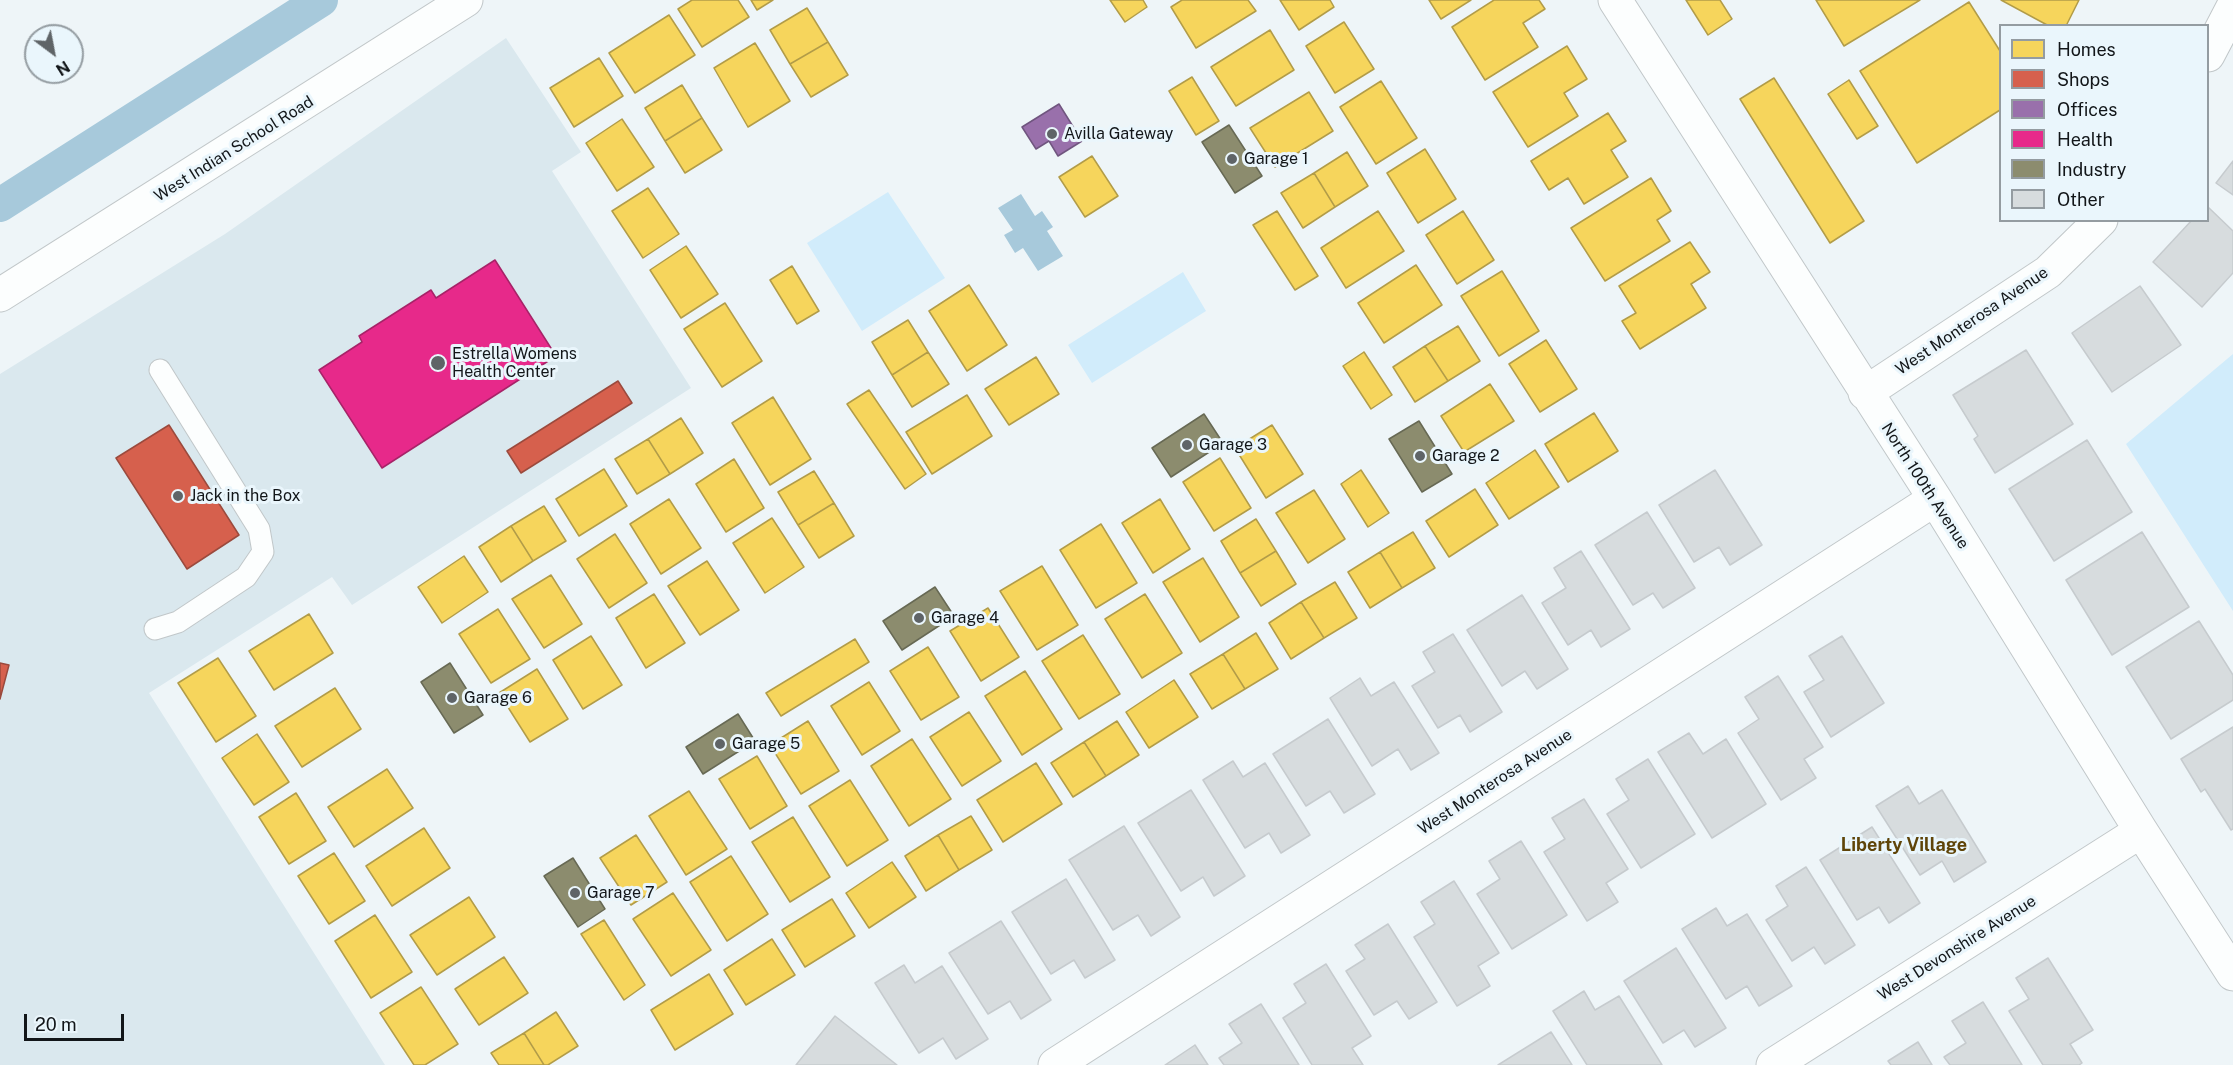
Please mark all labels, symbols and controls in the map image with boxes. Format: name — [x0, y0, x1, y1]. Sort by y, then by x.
north arrow — [24, 24, 84, 84]
legend — [1999, 24, 2209, 222]
text: Homes — [2057, 39, 2116, 60]
text: N — [52, 57, 73, 79]
text: Shops — [2057, 69, 2109, 90]
street label: West Indian School Road — [151, 92, 317, 206]
text: Offices — [2057, 99, 2117, 120]
place label: Avilla Gateway — [1064, 124, 1173, 144]
marker: Avilla Gateway — [1045, 127, 1059, 141]
text: Health — [2057, 129, 2113, 150]
place label: Garage 1 — [1244, 149, 1309, 169]
marker: Garage 1 — [1225, 152, 1239, 166]
text: Industry — [2057, 159, 2126, 180]
text: Other — [2057, 189, 2105, 210]
street label: West Monterosa Avenue — [1892, 263, 2052, 379]
place label: Estrella Womens Health Center — [452, 344, 577, 382]
marker: Estrella Womens Health Center — [429, 354, 447, 372]
street label: North 100th Avenue — [1877, 419, 1973, 553]
place label: Garage 3 — [1199, 435, 1267, 455]
marker: Garage 3 — [1180, 438, 1194, 452]
place label: Garage 2 — [1432, 446, 1500, 466]
marker: Garage 2 — [1413, 449, 1427, 463]
place label: Jack in the Box — [190, 486, 300, 506]
marker: Jack in the Box — [171, 489, 185, 503]
place label: Garage 4 — [931, 608, 999, 628]
marker: Garage 4 — [912, 611, 926, 625]
place label: Garage 6 — [464, 688, 532, 708]
marker: Garage 6 — [445, 691, 459, 705]
street label: West Monterosa Avenue — [1414, 725, 1576, 839]
place label: Garage 5 — [732, 734, 800, 754]
marker: Garage 5 — [713, 737, 727, 751]
district label: Liberty Village — [1841, 834, 1967, 856]
place label: Garage 7 — [587, 883, 655, 903]
marker: Garage 7 — [568, 886, 582, 900]
street label: West Devonshire Avenue — [1874, 891, 2040, 1005]
scale bar — [27, 1002, 128, 1040]
text: 20 m — [35, 1014, 77, 1035]

